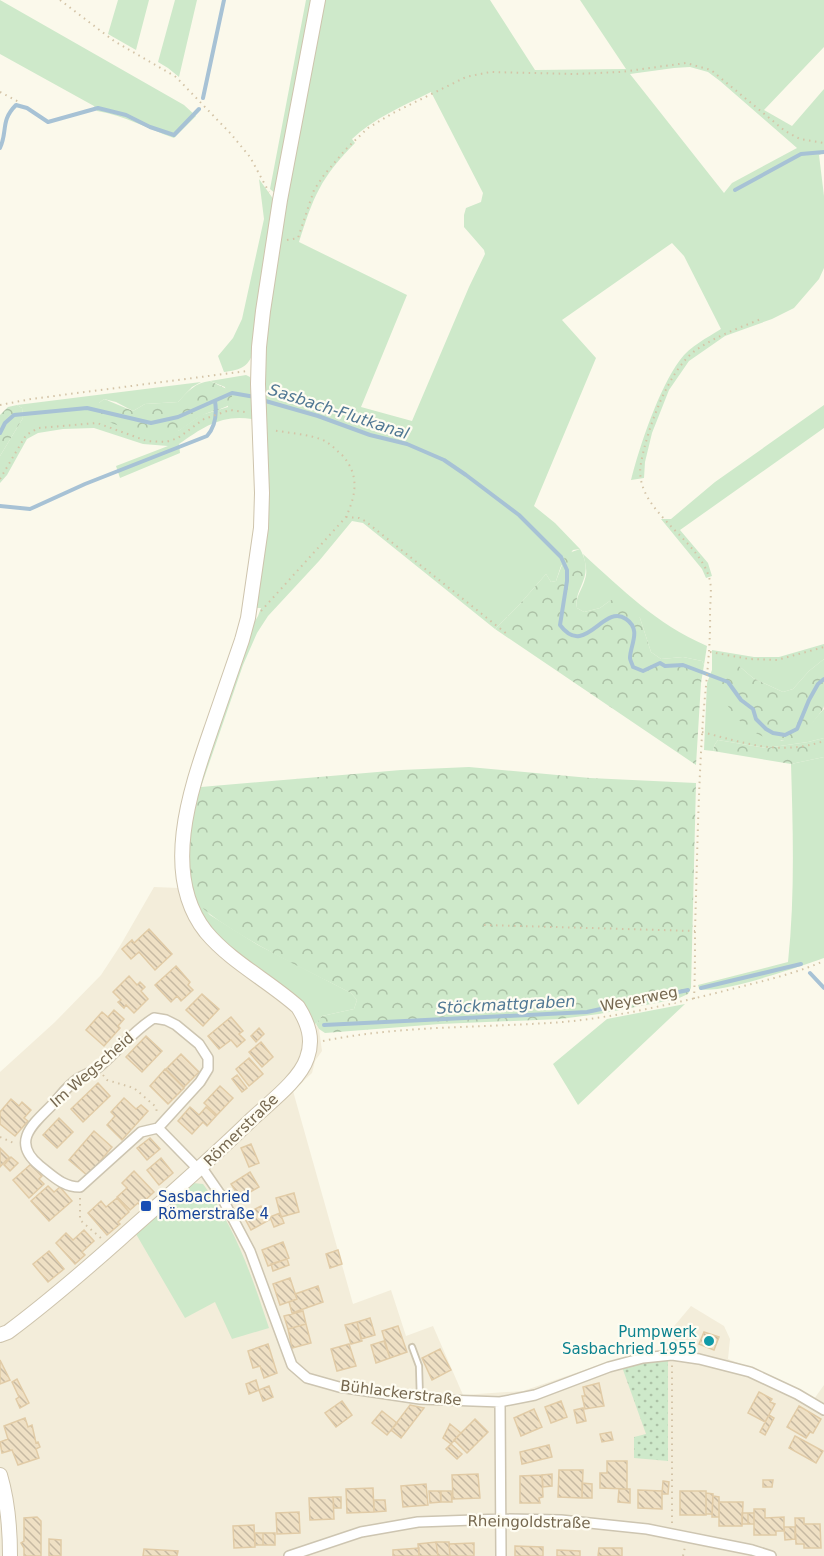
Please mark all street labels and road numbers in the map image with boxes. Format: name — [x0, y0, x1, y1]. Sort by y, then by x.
street label: Weyerweg — [599, 983, 679, 1015]
street label: Im Wegscheid — [46, 1029, 138, 1111]
street label: Römerstraße — [200, 1090, 282, 1170]
street label: Bühlackerstraße — [339, 1377, 463, 1409]
street label: Rheingoldstraße — [467, 1512, 591, 1532]

